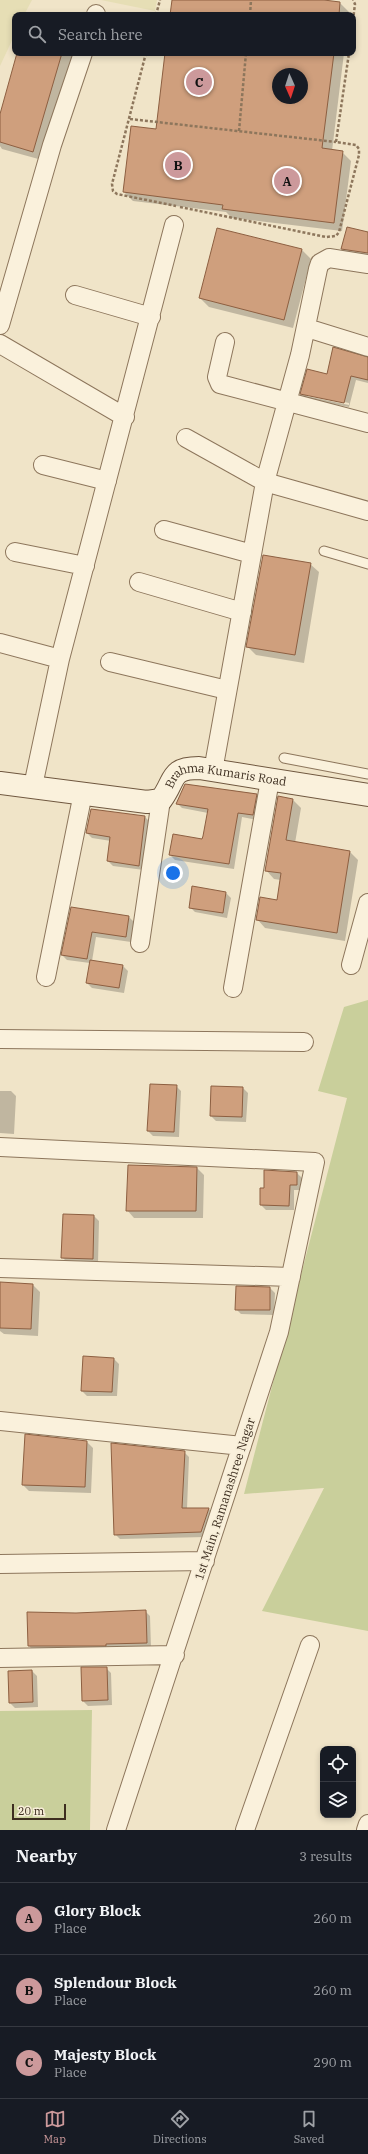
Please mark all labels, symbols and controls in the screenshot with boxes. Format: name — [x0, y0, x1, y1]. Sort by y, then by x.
search box — [12, 12, 356, 56]
icon: search — [26, 23, 48, 45]
text: Search here — [58, 25, 143, 44]
pin: C — [186, 67, 212, 97]
north arrow — [272, 68, 308, 104]
pin: B — [165, 150, 191, 180]
pin: A — [274, 166, 300, 196]
street label: Brahma Kumaris Road — [161, 760, 288, 791]
your location — [163, 863, 183, 883]
street label: 1st Main, Ramanashree Nagar — [191, 1415, 258, 1582]
map controls — [320, 1746, 356, 1818]
button: locate — [320, 1746, 356, 1782]
button: layers — [320, 1782, 356, 1818]
scale bar — [12, 1802, 66, 1821]
text: 20 m — [18, 1804, 44, 1818]
text: Nearby — [16, 1845, 77, 1867]
text: 3 results — [299, 1848, 352, 1865]
text: Glory Block — [54, 1901, 141, 1920]
text: A — [24, 1910, 34, 1927]
text: 260 m — [313, 1910, 352, 1927]
text: Place — [54, 1920, 87, 1937]
text: Splendour Block — [54, 1973, 177, 1992]
text: B — [24, 1982, 34, 1999]
text: 260 m — [313, 1982, 352, 1999]
text: Place — [54, 1992, 87, 2009]
text: Majesty Block — [54, 2045, 156, 2064]
text: C — [25, 2054, 33, 2071]
text: 290 m — [313, 2054, 352, 2071]
text: Place — [54, 2064, 87, 2081]
tab: Map — [44, 2108, 66, 2146]
tab: Directions — [153, 2108, 207, 2146]
tab: Saved — [294, 2108, 324, 2146]

